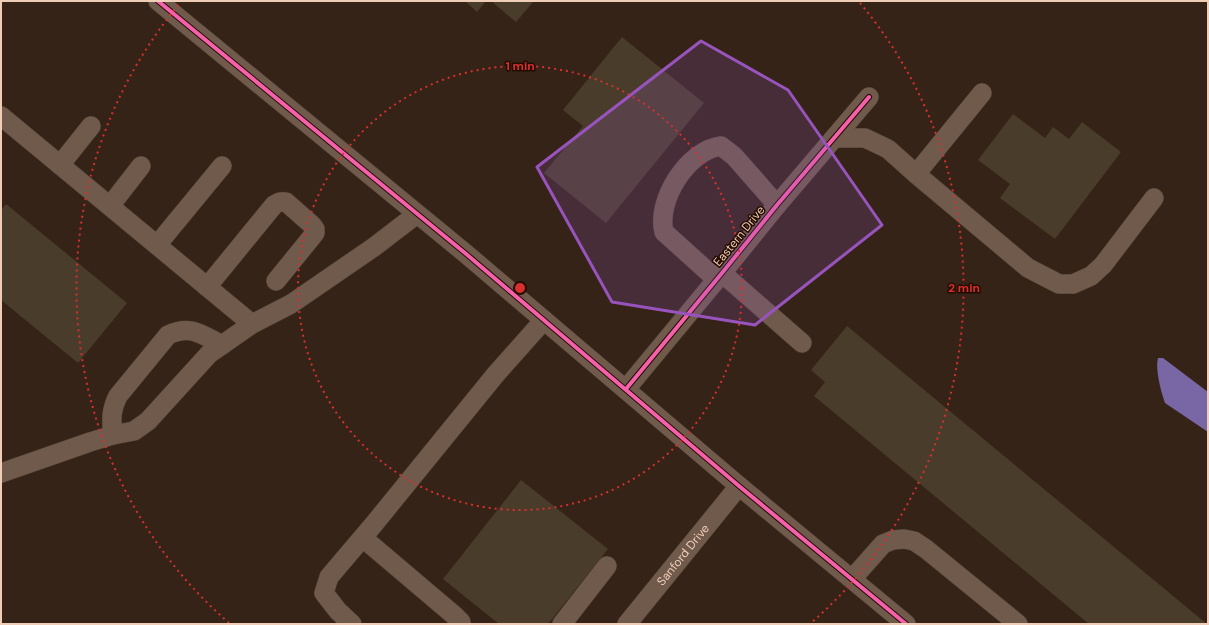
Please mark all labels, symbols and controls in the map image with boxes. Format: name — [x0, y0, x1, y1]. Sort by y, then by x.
text: 1 min — [505, 58, 535, 74]
street label: Eastern Drive — [710, 202, 768, 270]
text: 2 min — [948, 280, 980, 296]
centre of rings — [513, 281, 527, 295]
street label: Sanford Drive — [653, 521, 713, 589]

